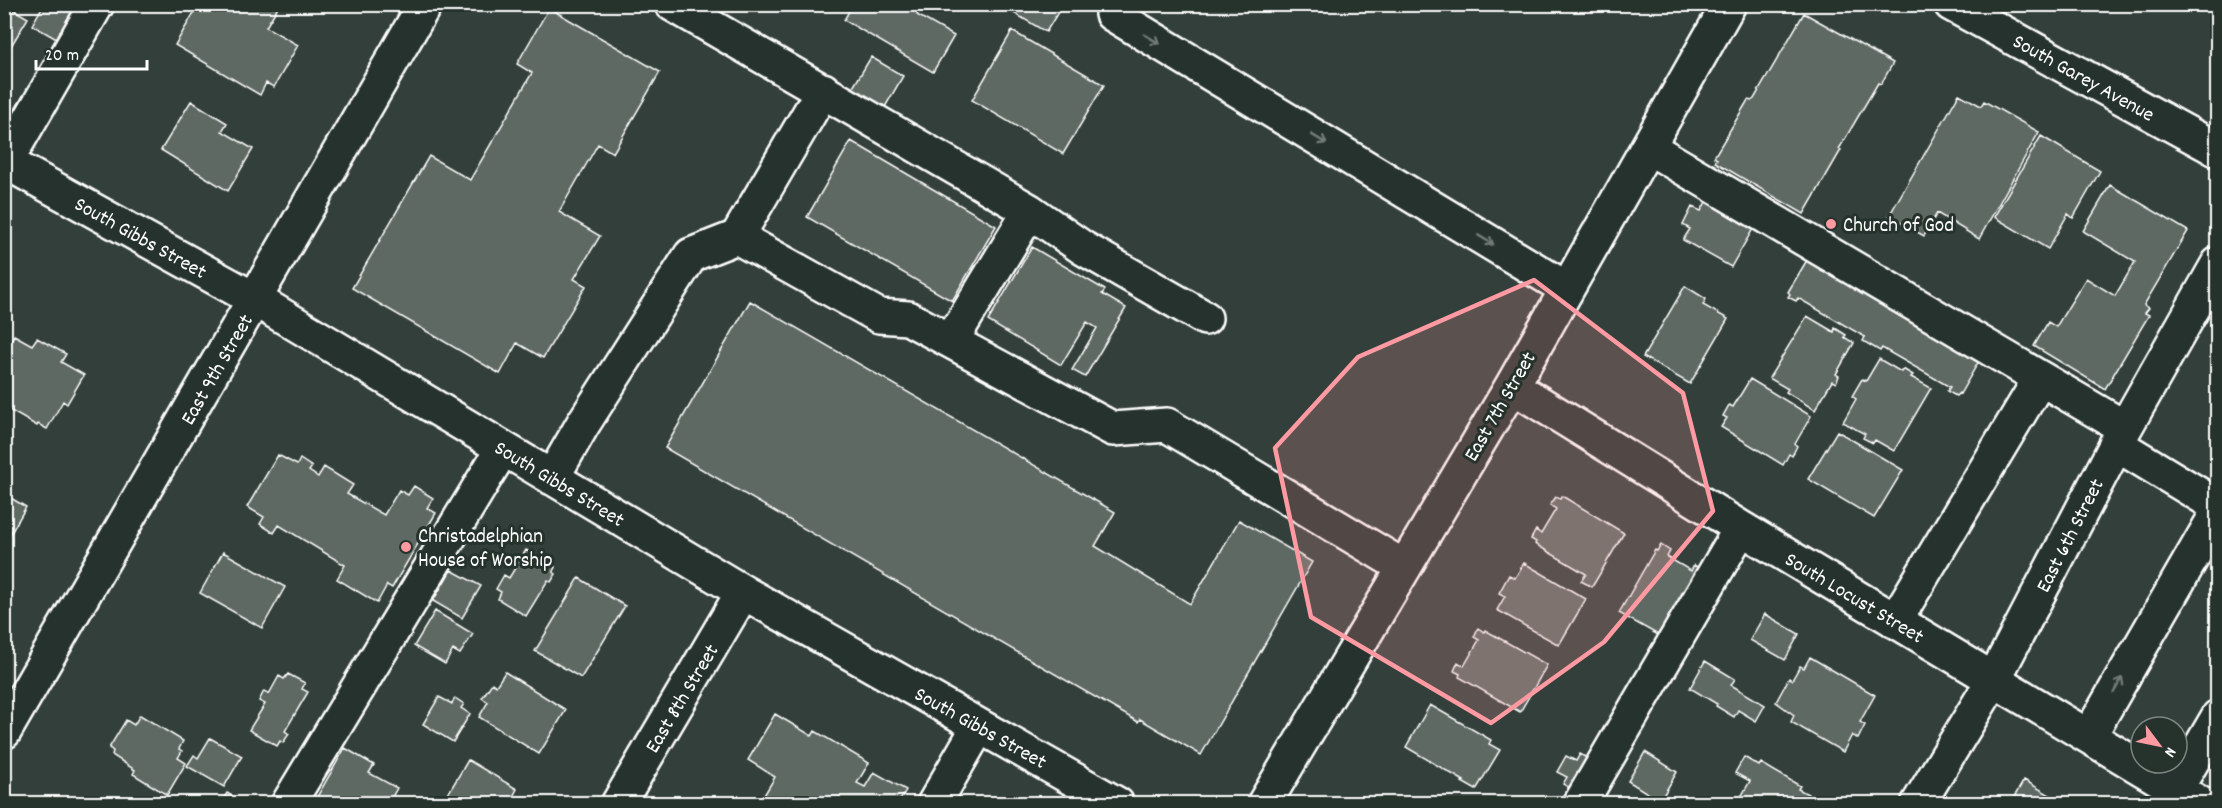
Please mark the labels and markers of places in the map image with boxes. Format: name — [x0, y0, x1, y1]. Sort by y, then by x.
place label: Church of God — [1843, 212, 1954, 242]
marker: Church of God — [1824, 217, 1838, 231]
place label: Christadelphian House of Worship — [418, 523, 553, 577]
marker: Christadelphian House of Worship — [399, 540, 413, 554]

